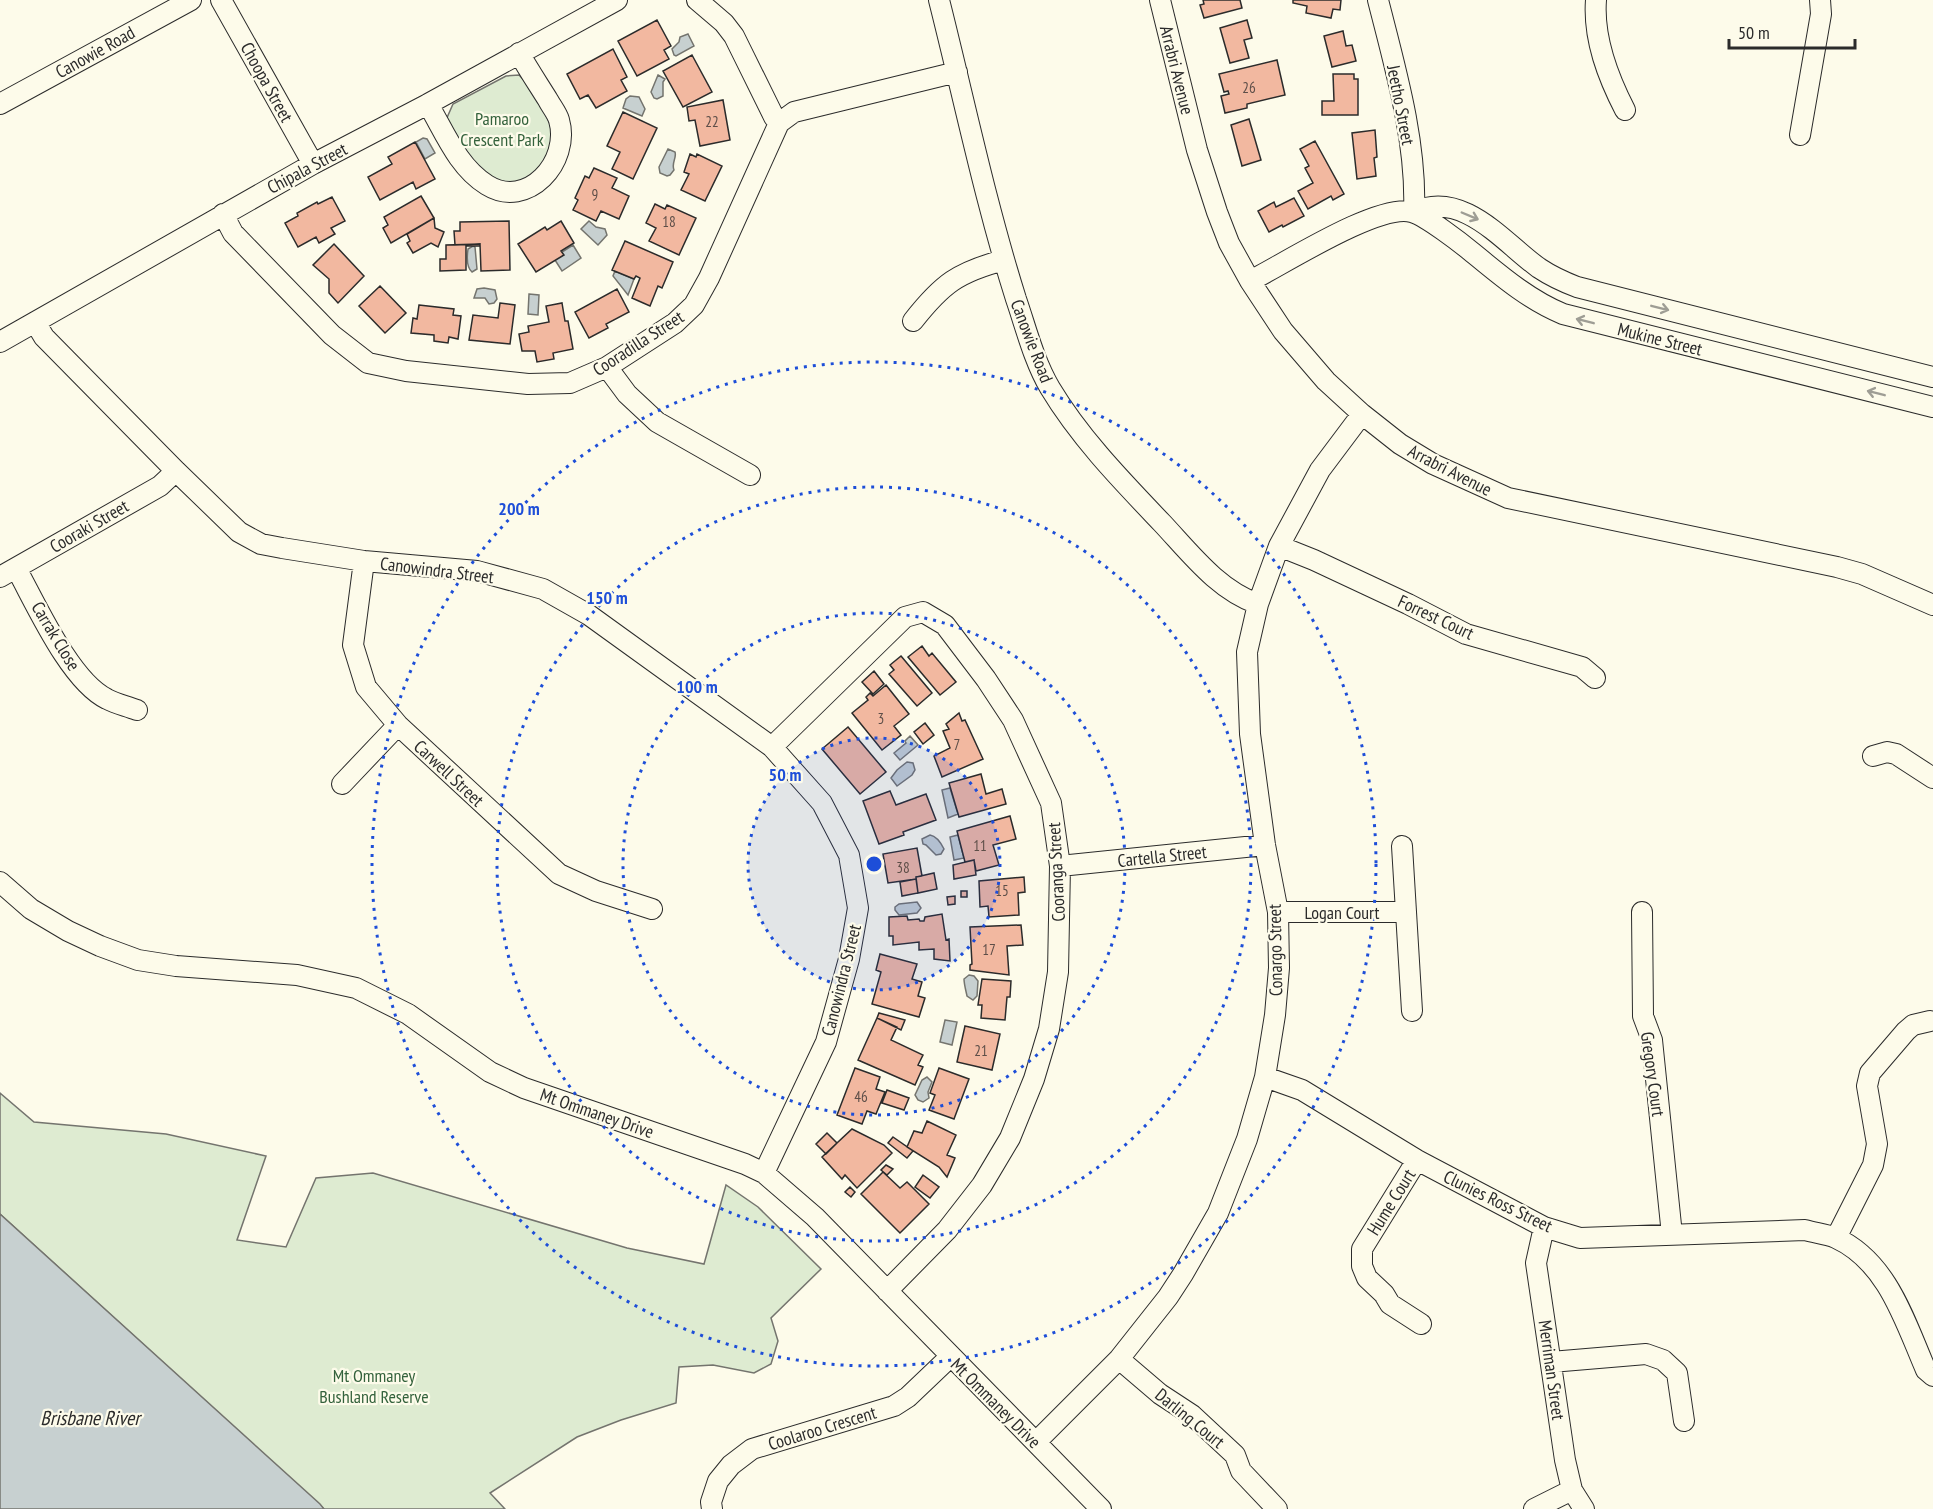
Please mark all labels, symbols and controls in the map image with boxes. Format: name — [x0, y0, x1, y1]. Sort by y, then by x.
scale bar — [1729, 12, 1855, 50]
street label: Canowie Road — [51, 21, 139, 83]
text: 50 m — [1738, 21, 1770, 44]
street label: Arrabri Avenue — [1155, 23, 1199, 117]
street label: Choopa Street — [236, 38, 298, 126]
street label: Jeetho Street — [1382, 62, 1420, 147]
house number: 26 — [1242, 78, 1256, 97]
park label: Pamaroo Crescent Park — [460, 107, 544, 151]
house number: 22 — [705, 112, 719, 131]
street label: Chipala Street — [263, 137, 351, 199]
house number: 9 — [592, 185, 598, 204]
one-way arrow — [1460, 211, 1478, 222]
house number: 18 — [662, 212, 676, 231]
street label: Canowie Road — [1006, 296, 1058, 386]
one-way arrow — [1651, 303, 1670, 315]
street label: Cooradilla Street — [588, 305, 688, 381]
one-way arrow — [1576, 314, 1595, 326]
street label: Mukine Street — [1615, 317, 1705, 361]
one-way arrow — [1867, 387, 1886, 398]
street label: Arrabri Avenue — [1404, 439, 1496, 501]
street label: Cooraki Street — [45, 494, 133, 558]
text: 200 m — [498, 497, 540, 520]
street label: Canowindra Street — [379, 552, 495, 588]
text: 150 m — [586, 586, 628, 609]
street label: Forrest Court — [1394, 589, 1478, 645]
street label: Carrak Close — [26, 597, 86, 675]
text: 100 m — [676, 675, 718, 698]
house number: 3 — [878, 709, 884, 728]
street label: Carwell Street — [409, 735, 489, 811]
house number: 7 — [954, 735, 960, 754]
text: 50 m — [769, 763, 801, 786]
street label: Cooranga Street — [1042, 822, 1070, 922]
house number: 11 — [973, 836, 987, 855]
street label: Cartella Street — [1116, 840, 1208, 872]
centre of rings — [864, 854, 884, 874]
house number: 38 — [896, 858, 910, 877]
house number: 15 — [995, 881, 1009, 900]
street label: Logan Court — [1305, 901, 1379, 924]
street label: Conargo Street — [1263, 904, 1287, 996]
street label: Canowindra Street — [816, 922, 866, 1038]
house number: 17 — [982, 940, 996, 959]
street label: Gregory Court — [1636, 1030, 1670, 1118]
house number: 21 — [974, 1041, 988, 1060]
street label: Mt Ommaney Drive — [537, 1083, 657, 1143]
house number: 46 — [854, 1087, 868, 1106]
street label: Hume Court — [1362, 1164, 1420, 1240]
street label: Clunies Ross Street — [1440, 1165, 1556, 1237]
street label: Merriman Street — [1534, 1319, 1570, 1421]
street label: Mt Ommaney Drive — [946, 1353, 1046, 1453]
park label: Mt Ommaney Bushland Reserve — [319, 1364, 429, 1408]
street label: Darling Court — [1151, 1383, 1229, 1453]
street label: Coolaroo Crescent — [765, 1401, 879, 1455]
water label: Brisbane River — [40, 1405, 142, 1431]

